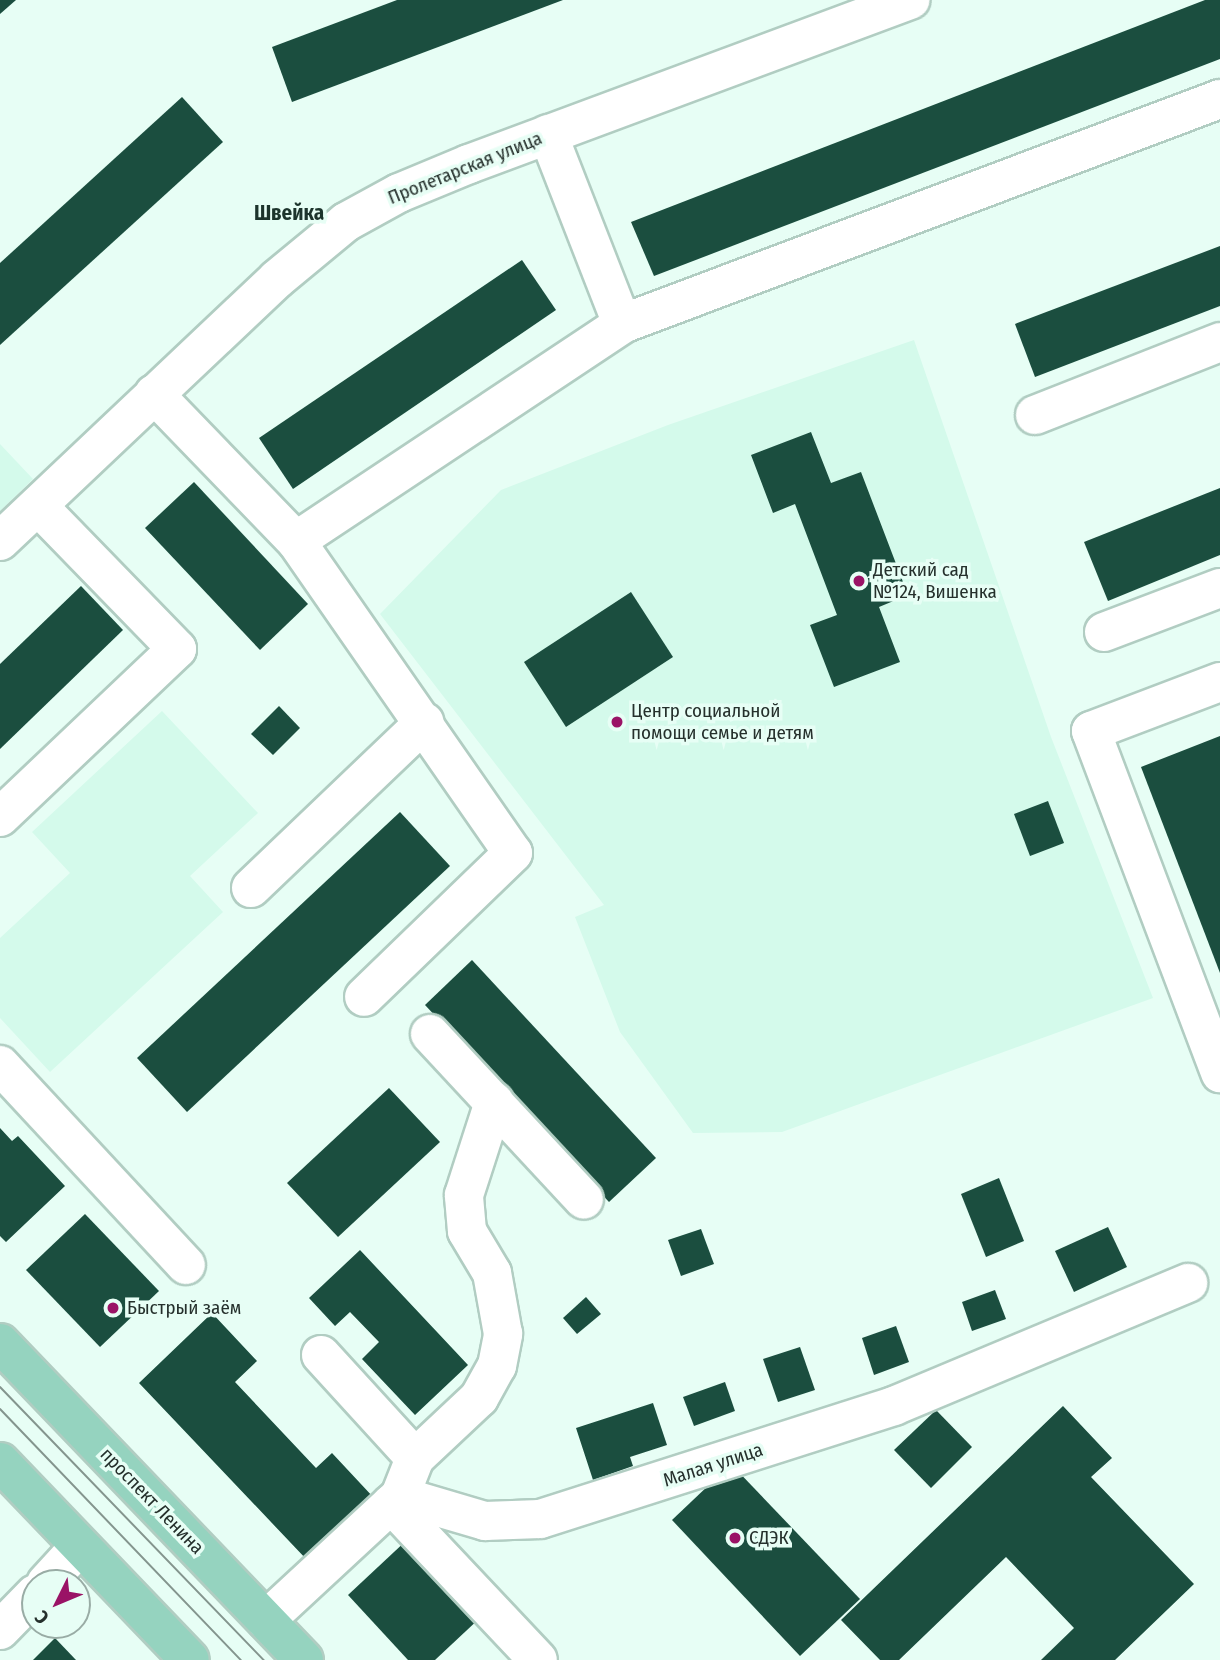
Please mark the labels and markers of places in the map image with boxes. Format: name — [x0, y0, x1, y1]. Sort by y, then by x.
place label: Детский сад №124, Вишенка — [873, 559, 997, 603]
marker: Детский сад №124, Вишенка — [851, 573, 867, 589]
place label: Центр социальной помощи семье и детям — [631, 700, 814, 744]
marker: Центр социальной помощи семье и детям — [609, 714, 625, 730]
place label: Быстрый заём — [127, 1297, 241, 1319]
marker: Быстрый заём — [105, 1300, 121, 1316]
place label: СДЭК — [749, 1527, 789, 1549]
marker: СДЭК — [727, 1530, 743, 1546]

